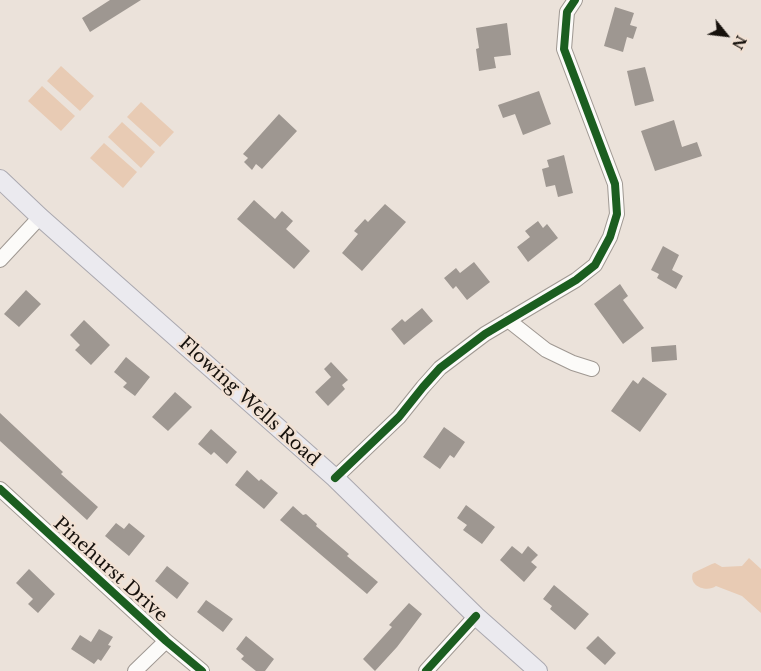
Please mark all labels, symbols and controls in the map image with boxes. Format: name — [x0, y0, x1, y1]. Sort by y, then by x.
north arrow — [701, 10, 751, 60]
text: N — [728, 32, 750, 52]
street label: Flowing Wells Road — [174, 333, 324, 471]
street label: Pinehurst Drive — [49, 513, 171, 627]

